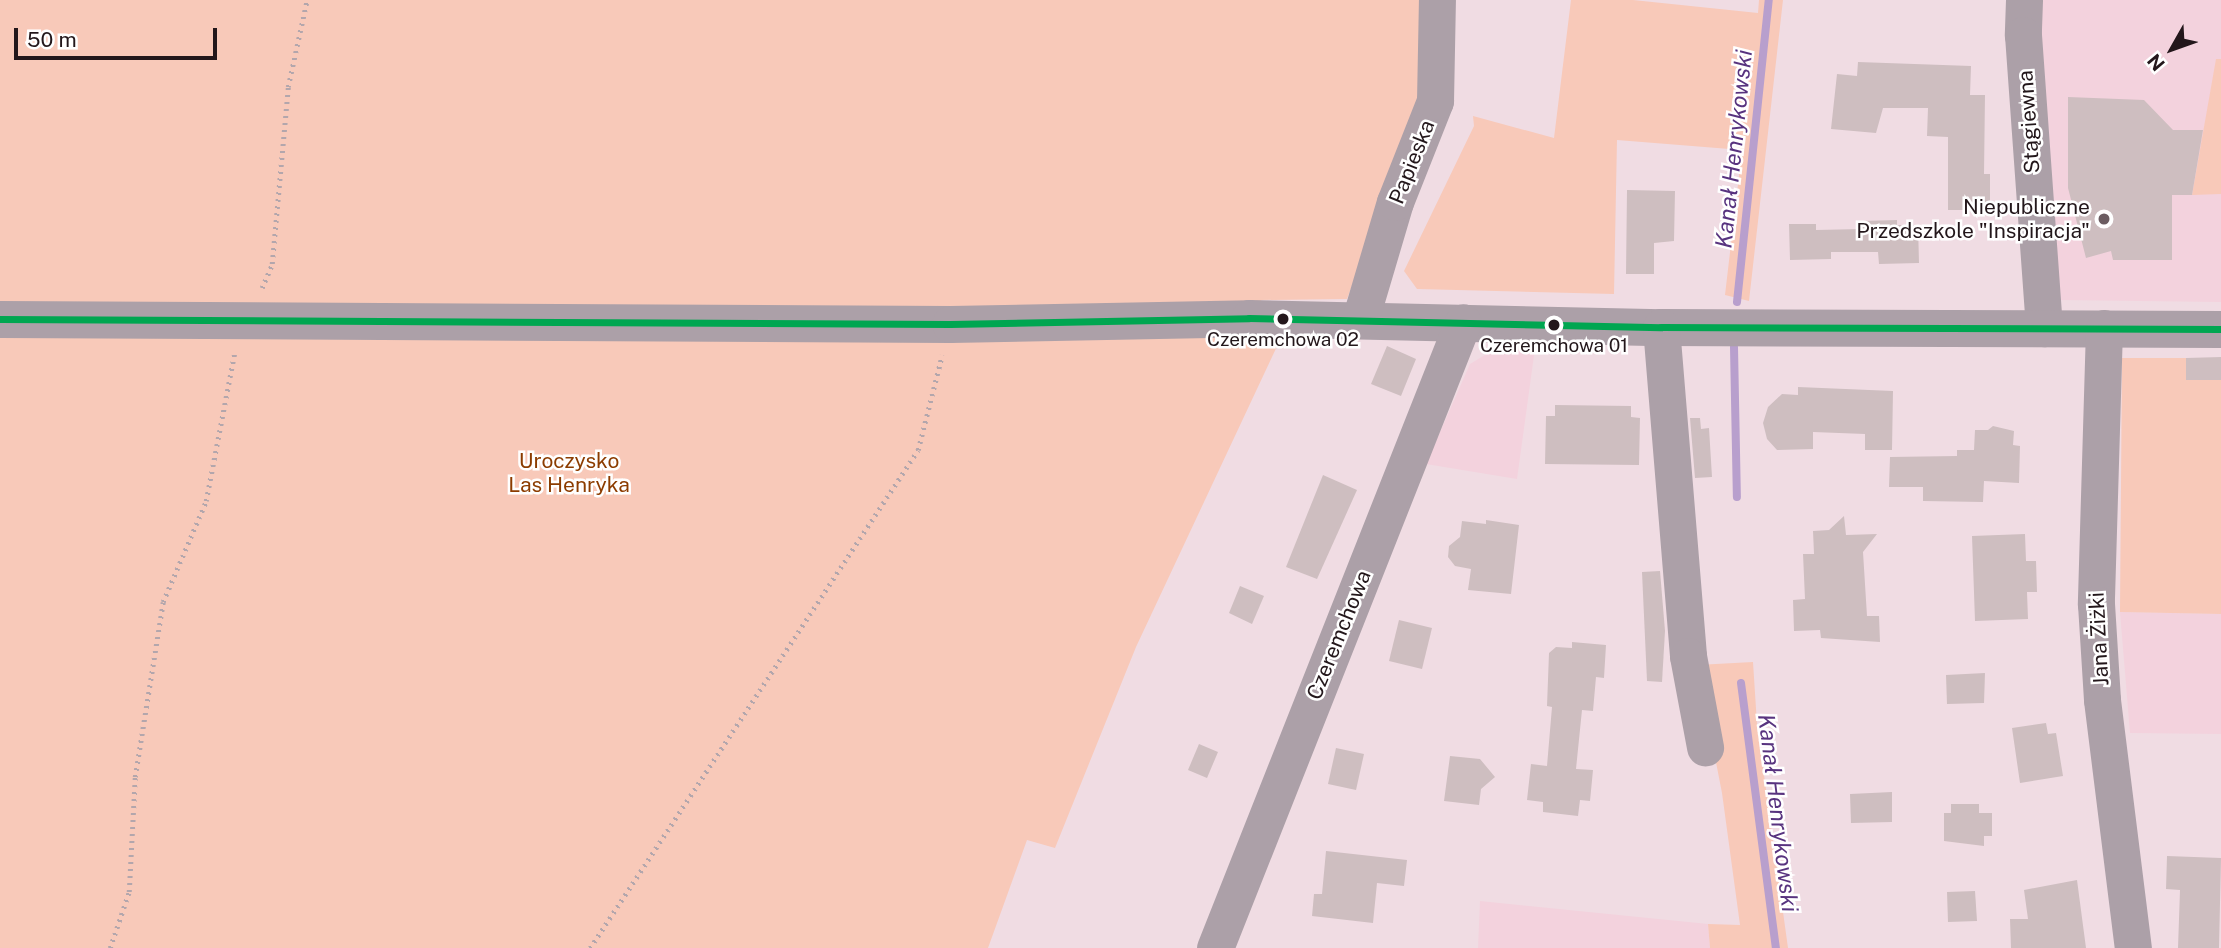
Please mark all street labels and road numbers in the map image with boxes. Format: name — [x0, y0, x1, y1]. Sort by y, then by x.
street label: Stągiewna — [2013, 70, 2045, 174]
street label: Papieska — [1384, 116, 1440, 208]
street label: Czeremchowa — [1302, 567, 1376, 703]
street label: Jana Żiżki — [2084, 591, 2114, 687]

